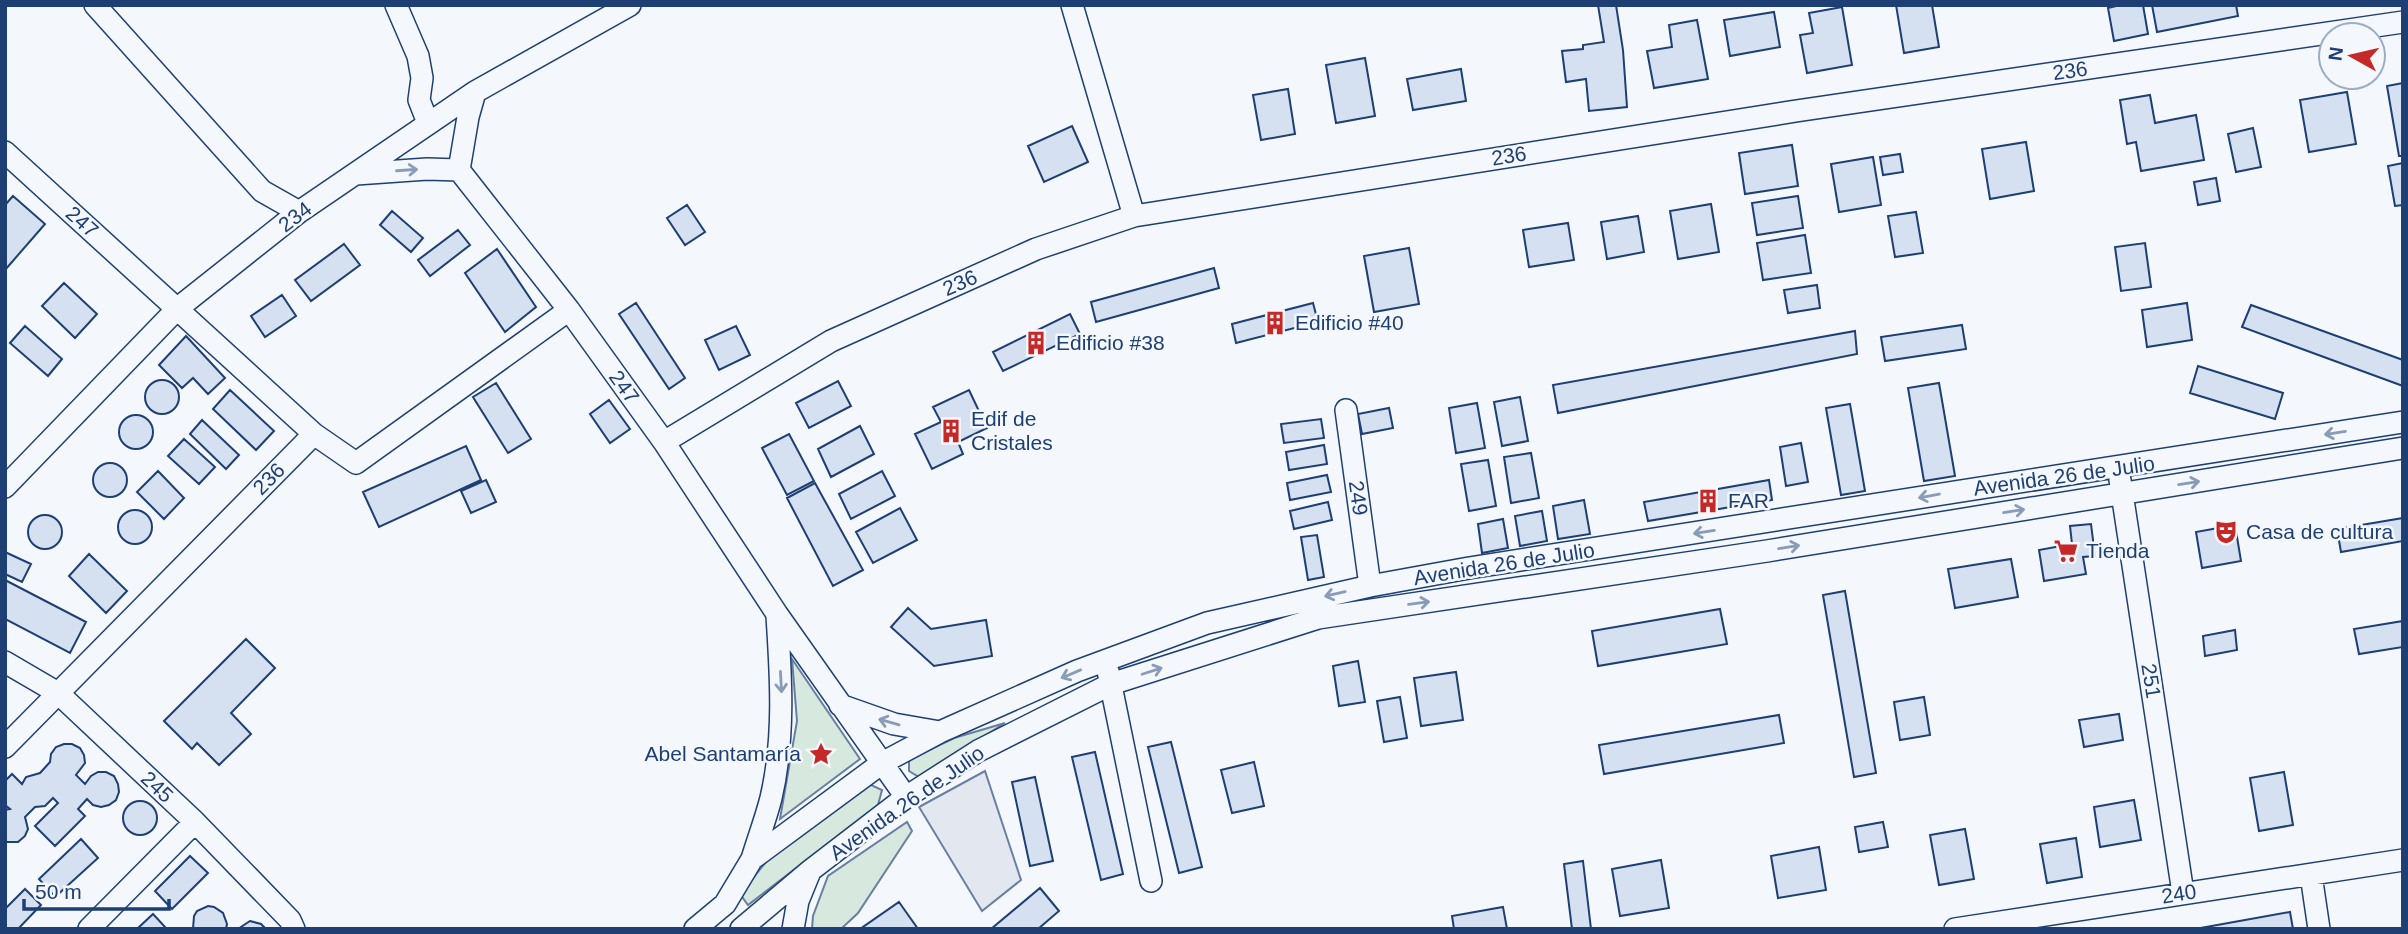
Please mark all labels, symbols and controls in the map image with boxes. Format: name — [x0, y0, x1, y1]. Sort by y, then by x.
north arrow — [2317, 21, 2387, 91]
text: N — [2324, 45, 2347, 62]
street label: 236 — [2051, 57, 2089, 84]
street label: 236 — [1490, 141, 1528, 170]
one-way arrow — [396, 164, 419, 177]
street label: 234 — [274, 197, 316, 236]
street label: 247 — [62, 201, 103, 242]
street label: 236 — [939, 265, 980, 300]
building icon: Edificio #40 — [1261, 309, 1289, 337]
place label: Edificio #40 — [1295, 311, 1404, 334]
building icon: Edificio #38 — [1022, 329, 1050, 357]
place label: Edificio #38 — [1056, 331, 1165, 354]
street label: 247 — [605, 366, 644, 408]
place label: Edif de Cristales — [971, 407, 1053, 454]
building icon: Edif de Cristales — [937, 417, 965, 445]
one-way arrow — [2324, 427, 2347, 440]
street label: Avenida 26 de Julio — [1972, 451, 2156, 500]
street label: 236 — [248, 458, 289, 499]
one-way arrow — [2177, 476, 2200, 489]
street label: 249 — [1345, 479, 1372, 517]
building icon: FAR — [1694, 487, 1722, 515]
place label: FAR — [1728, 489, 1769, 512]
one-way arrow — [1918, 490, 1941, 504]
one-way arrow — [2002, 504, 2024, 517]
theatre icon: Casa de cultura — [2212, 518, 2240, 546]
place label: Casa de cultura — [2246, 520, 2393, 543]
one-way arrow — [1693, 526, 1716, 539]
supermarket icon: Tienda — [2052, 537, 2080, 565]
street label: Avenida 26 de Julio — [1412, 538, 1596, 589]
place label: Tienda — [2086, 539, 2150, 562]
one-way arrow — [1777, 540, 1800, 553]
one-way arrow — [1324, 587, 1347, 601]
one-way arrow — [1407, 596, 1429, 609]
street label: 251 — [2137, 662, 2166, 700]
one-way arrow — [1140, 664, 1162, 676]
one-way arrow — [1061, 668, 1082, 681]
one-way arrow — [775, 670, 788, 693]
one-way arrow — [878, 714, 900, 727]
place icon: Abel Santamaría — [807, 740, 835, 768]
street label: Avenida 26 de Julio — [825, 741, 988, 864]
place label: Abel Santamaría — [645, 742, 801, 765]
street label: 245 — [137, 766, 178, 807]
scale bar — [24, 867, 170, 911]
street label: 240 — [2160, 879, 2198, 908]
text: 50 m — [35, 880, 82, 903]

